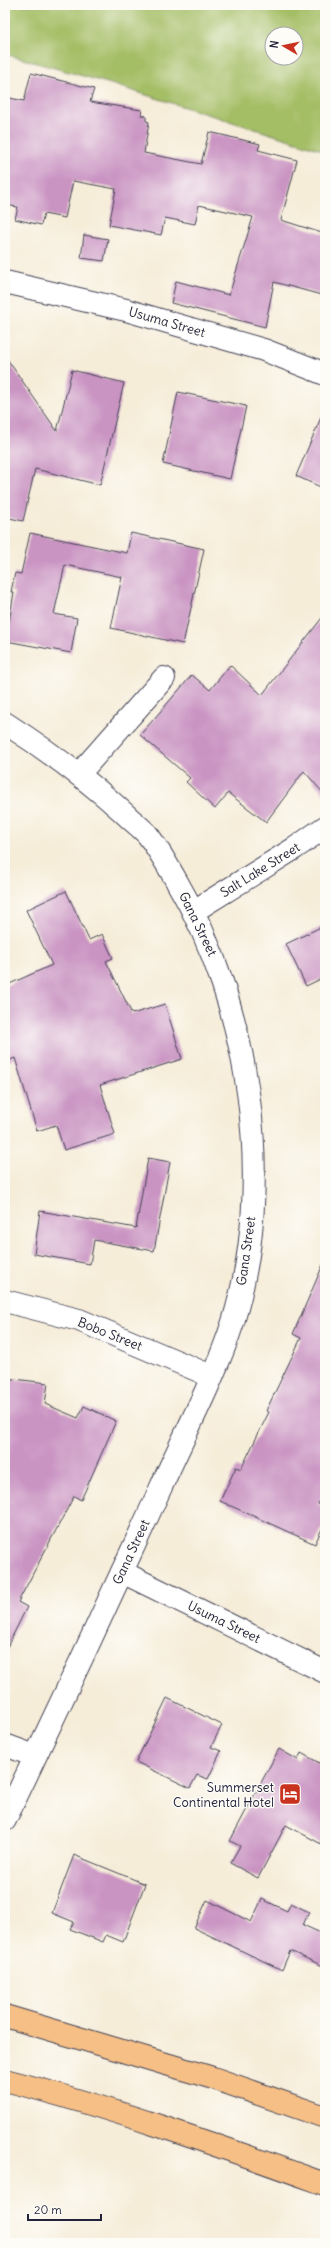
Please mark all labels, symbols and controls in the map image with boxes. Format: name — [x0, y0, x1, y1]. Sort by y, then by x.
north arrow — [264, 26, 304, 66]
text: N — [267, 40, 282, 49]
street label: Usuma Street — [127, 303, 208, 341]
street label: Salt Lake Street — [217, 838, 304, 901]
street label: Gana Street — [175, 889, 221, 960]
street label: Gana Street — [233, 1215, 259, 1287]
street label: Bobo Street — [75, 1313, 145, 1355]
street label: Gana Street — [109, 1516, 154, 1587]
street label: Usuma Street — [185, 1597, 264, 1647]
place label: Summerset Continental Hotel — [173, 1779, 275, 1811]
hotel icon: Summerset Continental Hotel — [277, 1781, 303, 1807]
scale bar — [28, 2196, 101, 2222]
text: 20 m — [34, 2202, 62, 2217]

